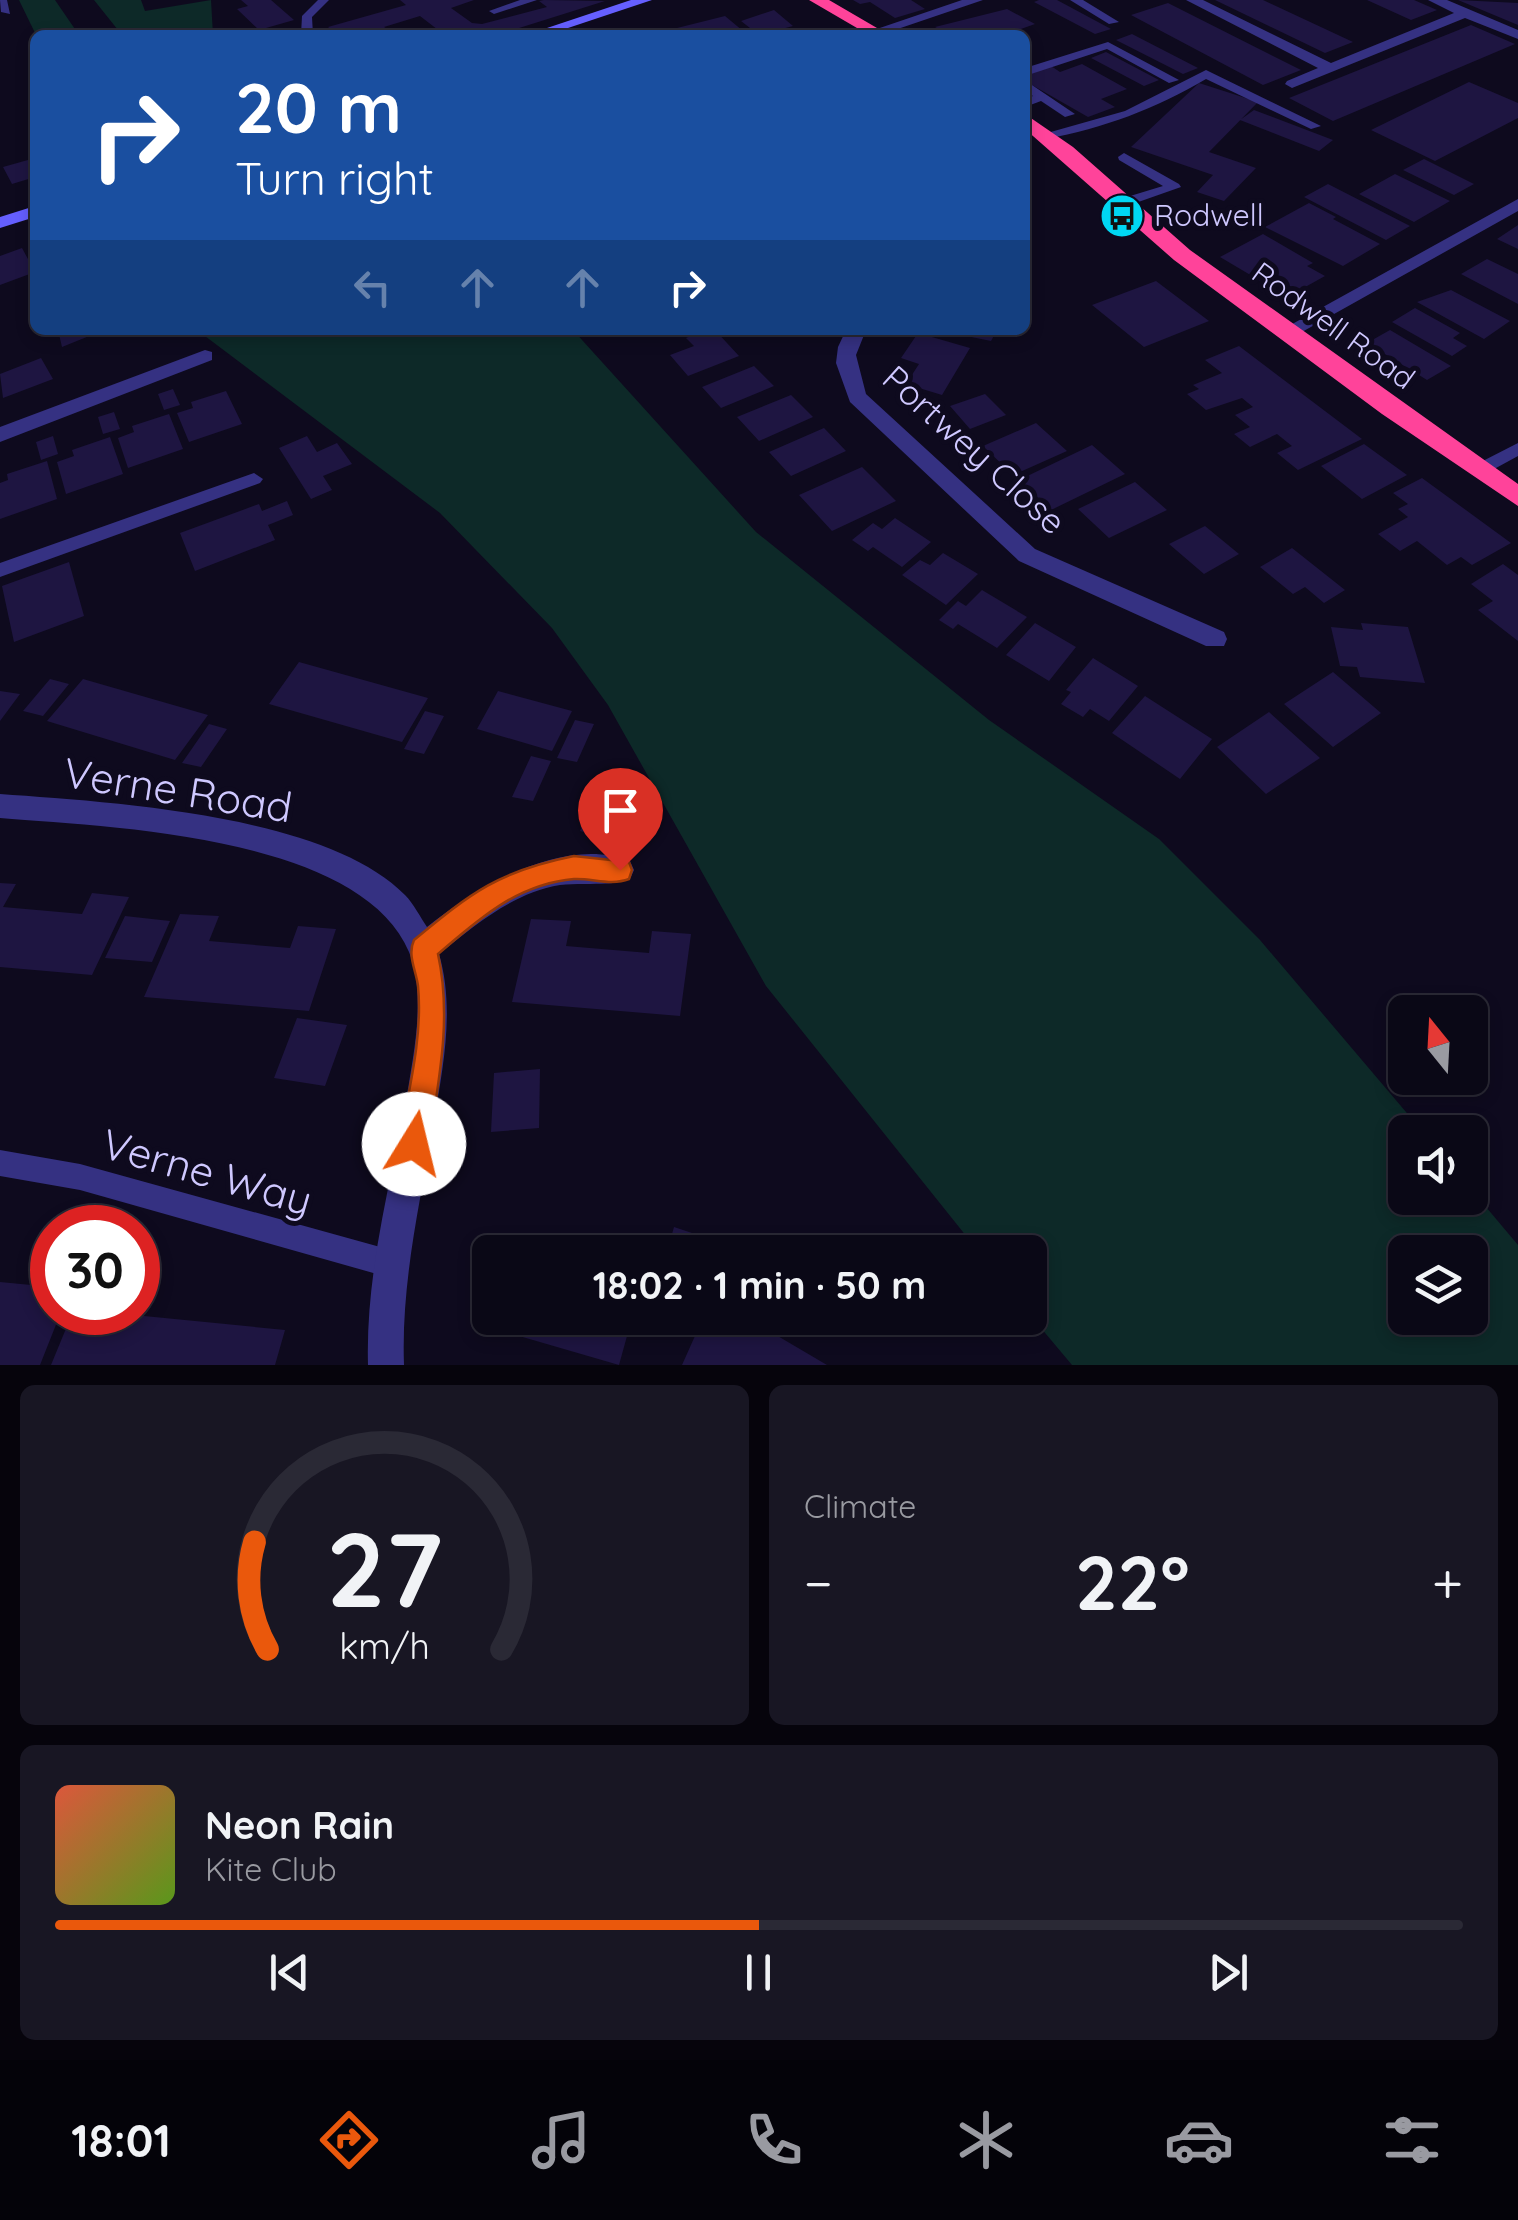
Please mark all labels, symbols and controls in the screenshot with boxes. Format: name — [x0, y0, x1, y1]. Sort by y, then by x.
text: 20 m — [235, 63, 402, 151]
icon: right — [70, 70, 200, 200]
text: Turn right — [235, 150, 434, 206]
bus stop icon: Rodwell — [1099, 193, 1145, 239]
place label: Rodwell — [1154, 196, 1264, 234]
street label: Rodwell Road — [1245, 253, 1422, 397]
icon: left — [345, 260, 400, 315]
icon: ahead — [450, 260, 505, 315]
icon: ahead — [555, 260, 610, 315]
icon: right — [660, 260, 715, 315]
street label: Portwey Close — [874, 355, 1075, 543]
street label: Verne Road — [60, 745, 296, 834]
pin — [578, 768, 663, 871]
icon: arrive — [593, 783, 648, 838]
north arrow — [1388, 995, 1488, 1095]
map controls — [1388, 995, 1488, 1335]
position arrow — [362, 1092, 466, 1196]
button: sound — [1388, 1115, 1488, 1215]
street label: Verne Way — [96, 1116, 318, 1227]
speed limit sign: 30 — [30, 1205, 160, 1335]
button: layers — [1388, 1235, 1488, 1335]
text: 18:02 · 1 min · 50 m — [593, 1261, 926, 1309]
text: Climate — [804, 1486, 916, 1526]
text: 27 — [326, 1503, 443, 1633]
text: 22° — [1075, 1535, 1190, 1629]
text: − — [804, 1548, 833, 1617]
text: + — [1432, 1548, 1463, 1617]
text: km/h — [339, 1623, 430, 1668]
text: Neon Rain — [205, 1801, 394, 1849]
text: Kite Club — [205, 1849, 337, 1889]
icon: previous — [262, 1945, 317, 2000]
icon: pause — [731, 1945, 786, 2000]
icon: next — [1201, 1945, 1256, 2000]
icon: directions — [314, 2105, 384, 2175]
icon: music — [526, 2105, 596, 2175]
icon: phone — [739, 2105, 809, 2175]
icon: climate — [951, 2105, 1021, 2175]
icon: car — [1164, 2105, 1234, 2175]
icon: filters — [1377, 2105, 1447, 2175]
text: 18:01 — [71, 2112, 171, 2168]

